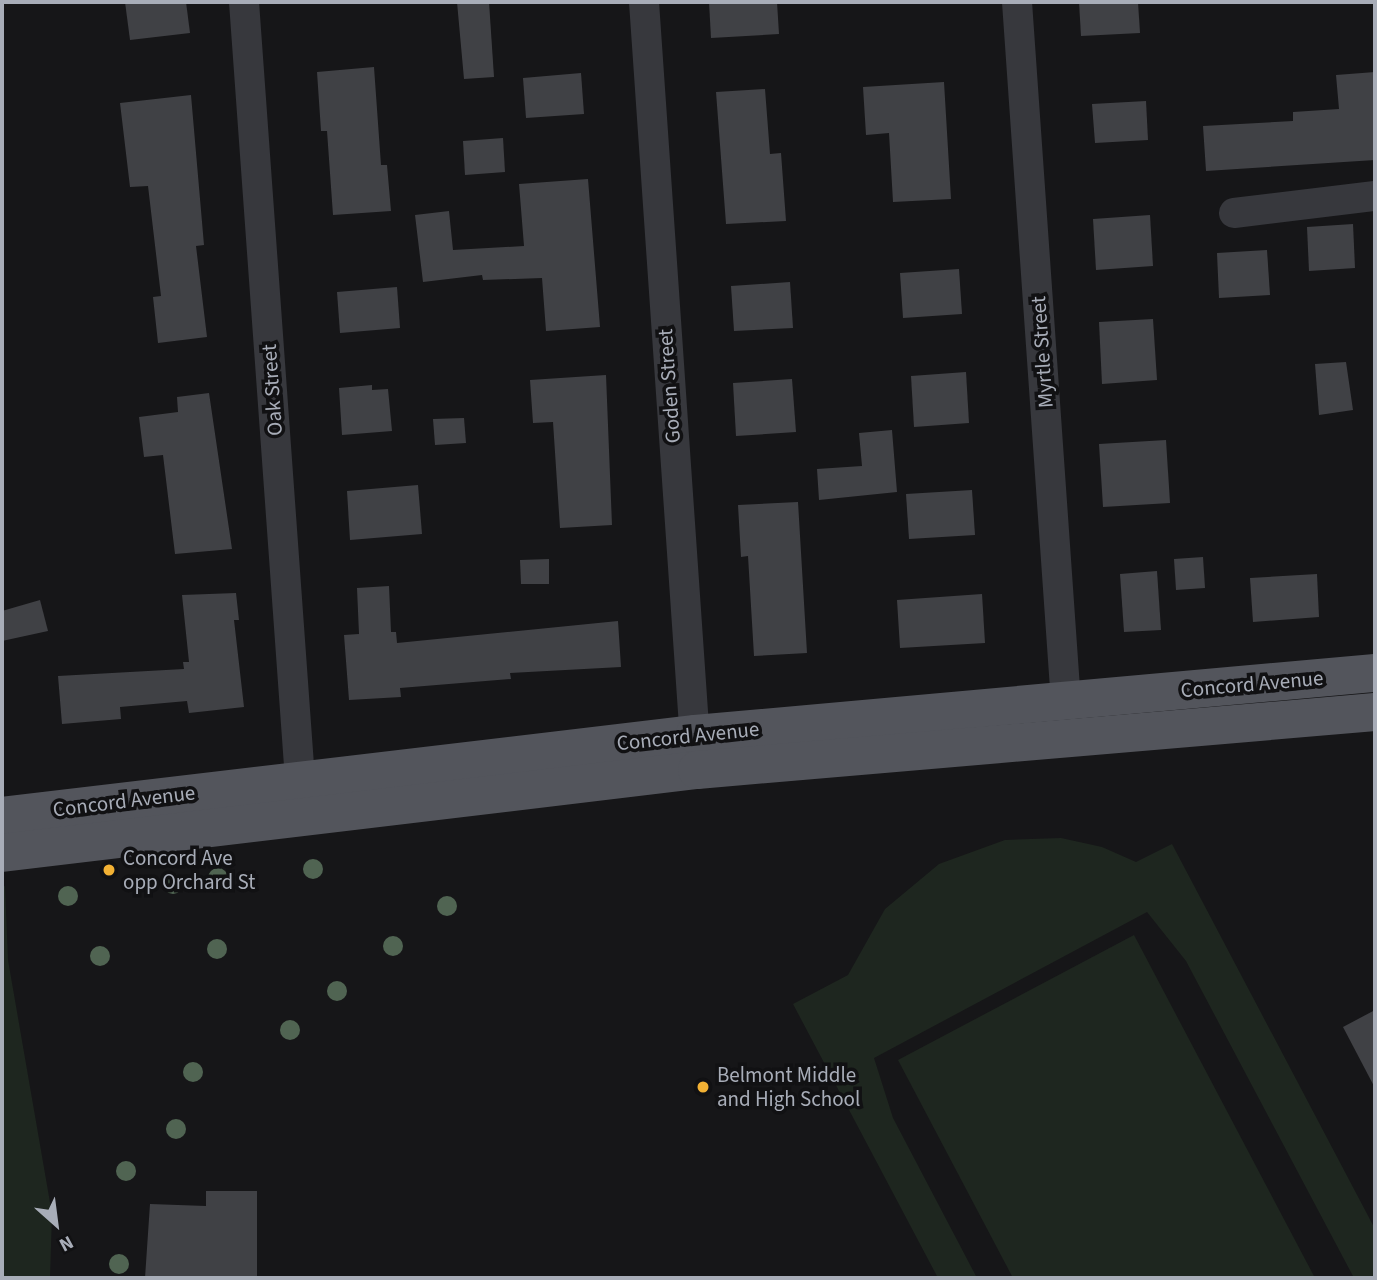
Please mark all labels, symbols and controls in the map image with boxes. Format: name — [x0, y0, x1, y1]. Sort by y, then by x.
street label: Myrtle Street — [1026, 295, 1058, 409]
street label: Goden Street — [652, 328, 686, 444]
street label: Oak Street — [256, 343, 288, 437]
street label: Concord Avenue — [1180, 665, 1324, 703]
street label: Concord Avenue — [616, 716, 760, 756]
street label: Concord Avenue — [51, 780, 197, 822]
place label: Concord Ave opp Orchard St — [123, 845, 255, 895]
marker: Concord Ave opp Orchard St — [101, 862, 117, 878]
place label: Belmont Middle and High School — [717, 1062, 860, 1112]
marker: Belmont Middle and High School — [695, 1079, 711, 1095]
north arrow — [21, 1189, 91, 1259]
text: N — [54, 1228, 78, 1258]

